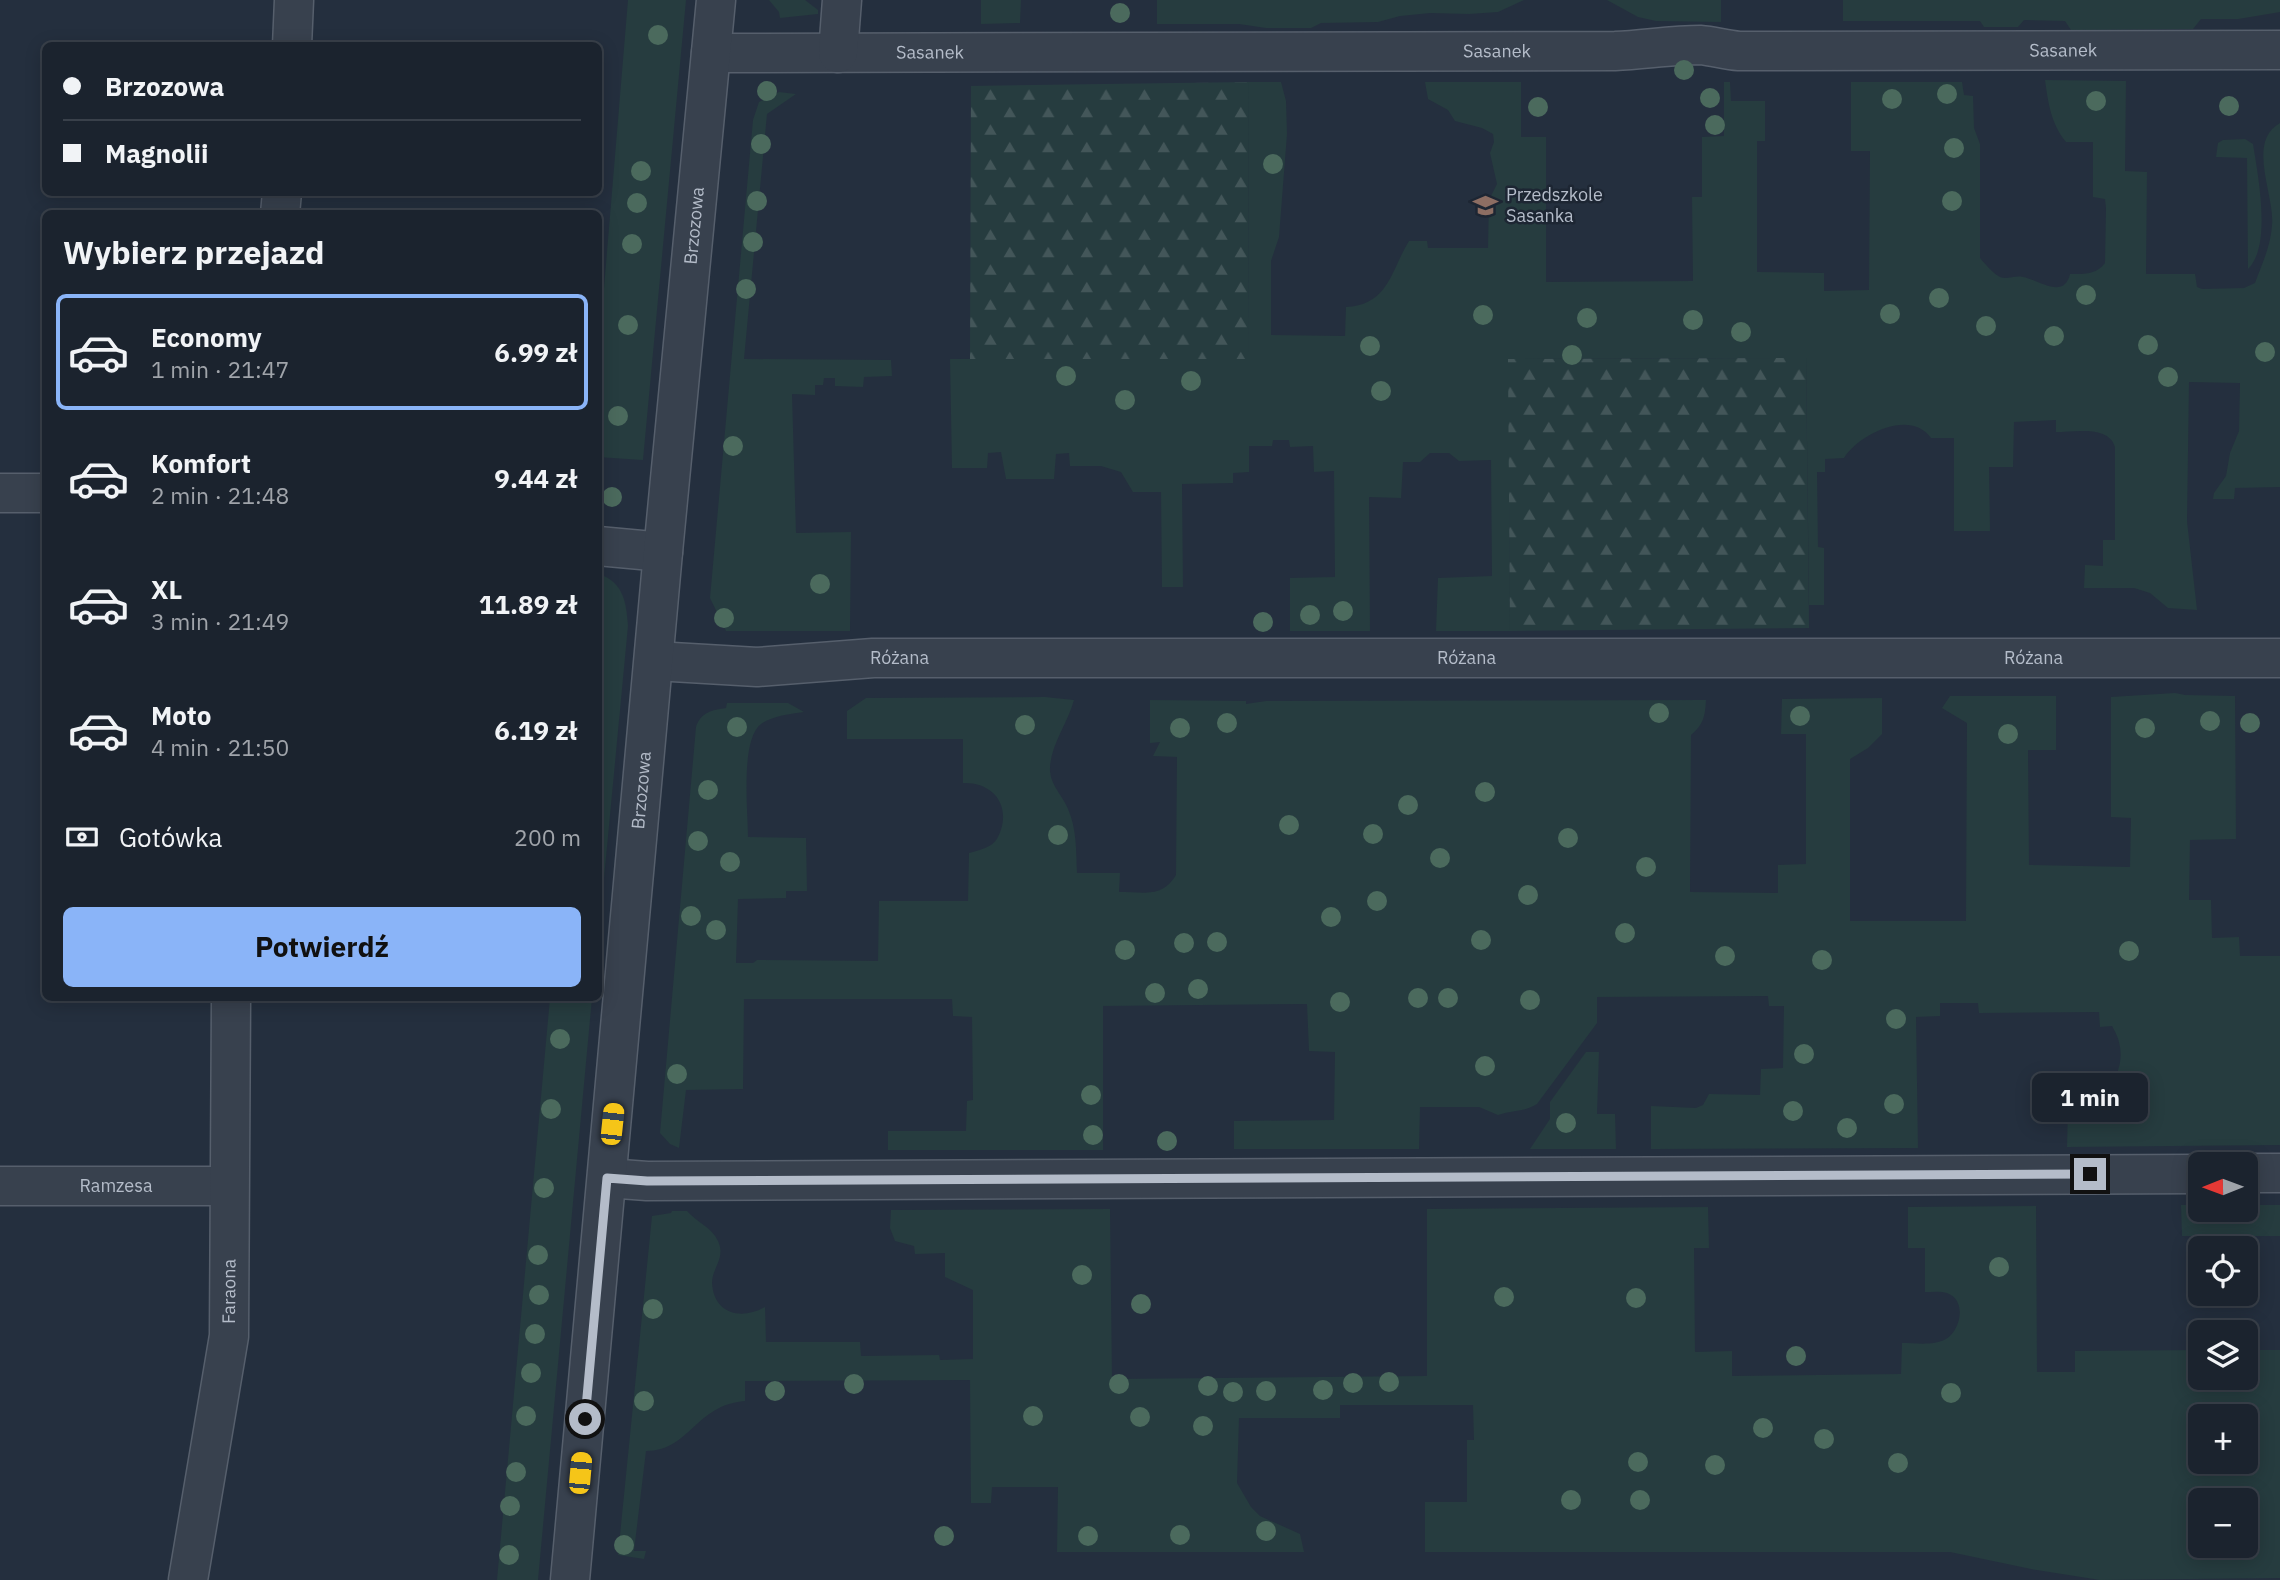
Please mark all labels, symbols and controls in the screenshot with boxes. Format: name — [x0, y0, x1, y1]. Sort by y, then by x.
street label: Sasanek — [2029, 38, 2098, 61]
street label: Sasanek — [1463, 39, 1532, 62]
street label: Sasanek — [896, 40, 965, 64]
text: Brzozowa — [105, 69, 224, 103]
text: Magnolii — [105, 136, 208, 170]
place label: Przedszkole Sasanka — [1506, 183, 1603, 227]
street label: Brzozowa — [679, 185, 709, 266]
school or university icon: Przedszkole Sasanka — [1472, 191, 1500, 219]
text: Wybierz przejazd — [63, 231, 325, 273]
text: Economy — [151, 320, 262, 354]
icon: car — [67, 321, 130, 384]
text: 6.99 zł — [494, 335, 577, 369]
text: 1 min · 21:47 — [151, 354, 289, 384]
text: Komfort — [151, 446, 251, 480]
icon: car — [67, 447, 130, 510]
text: 9.44 zł — [494, 461, 577, 495]
text: 2 min · 21:48 — [151, 480, 289, 510]
text: XL — [151, 572, 182, 606]
icon: car — [67, 573, 130, 636]
text: 11.89 zł — [479, 587, 577, 621]
text: 3 min · 21:49 — [151, 606, 289, 636]
street label: Różana — [870, 646, 929, 669]
street label: Różana — [1437, 646, 1496, 669]
street label: Różana — [2004, 646, 2063, 669]
text: Moto — [151, 698, 211, 732]
icon: car — [67, 699, 130, 762]
text: 6.19 zł — [494, 713, 577, 747]
text: 4 min · 21:50 — [151, 732, 289, 762]
street label: Brzozowa — [626, 750, 656, 830]
icon: cash — [63, 818, 101, 856]
text: Gotówka — [119, 820, 223, 854]
text: 200 m — [514, 822, 581, 852]
button: Potwierdź — [63, 907, 581, 987]
callout: 1 min — [2032, 1072, 2148, 1122]
text: 1 min — [2060, 1082, 2120, 1112]
car — [600, 1102, 625, 1146]
north arrow — [2188, 1152, 2258, 1222]
map controls — [2188, 1152, 2258, 1558]
route end — [2074, 1158, 2106, 1190]
street label: Ramzesa — [79, 1174, 153, 1197]
button: locate — [2188, 1236, 2258, 1306]
street label: Faraona — [217, 1258, 240, 1324]
button: layers — [2188, 1320, 2258, 1390]
route start — [569, 1403, 601, 1435]
button: + — [2188, 1404, 2258, 1474]
car — [568, 1451, 593, 1495]
button: − — [2188, 1488, 2258, 1558]

